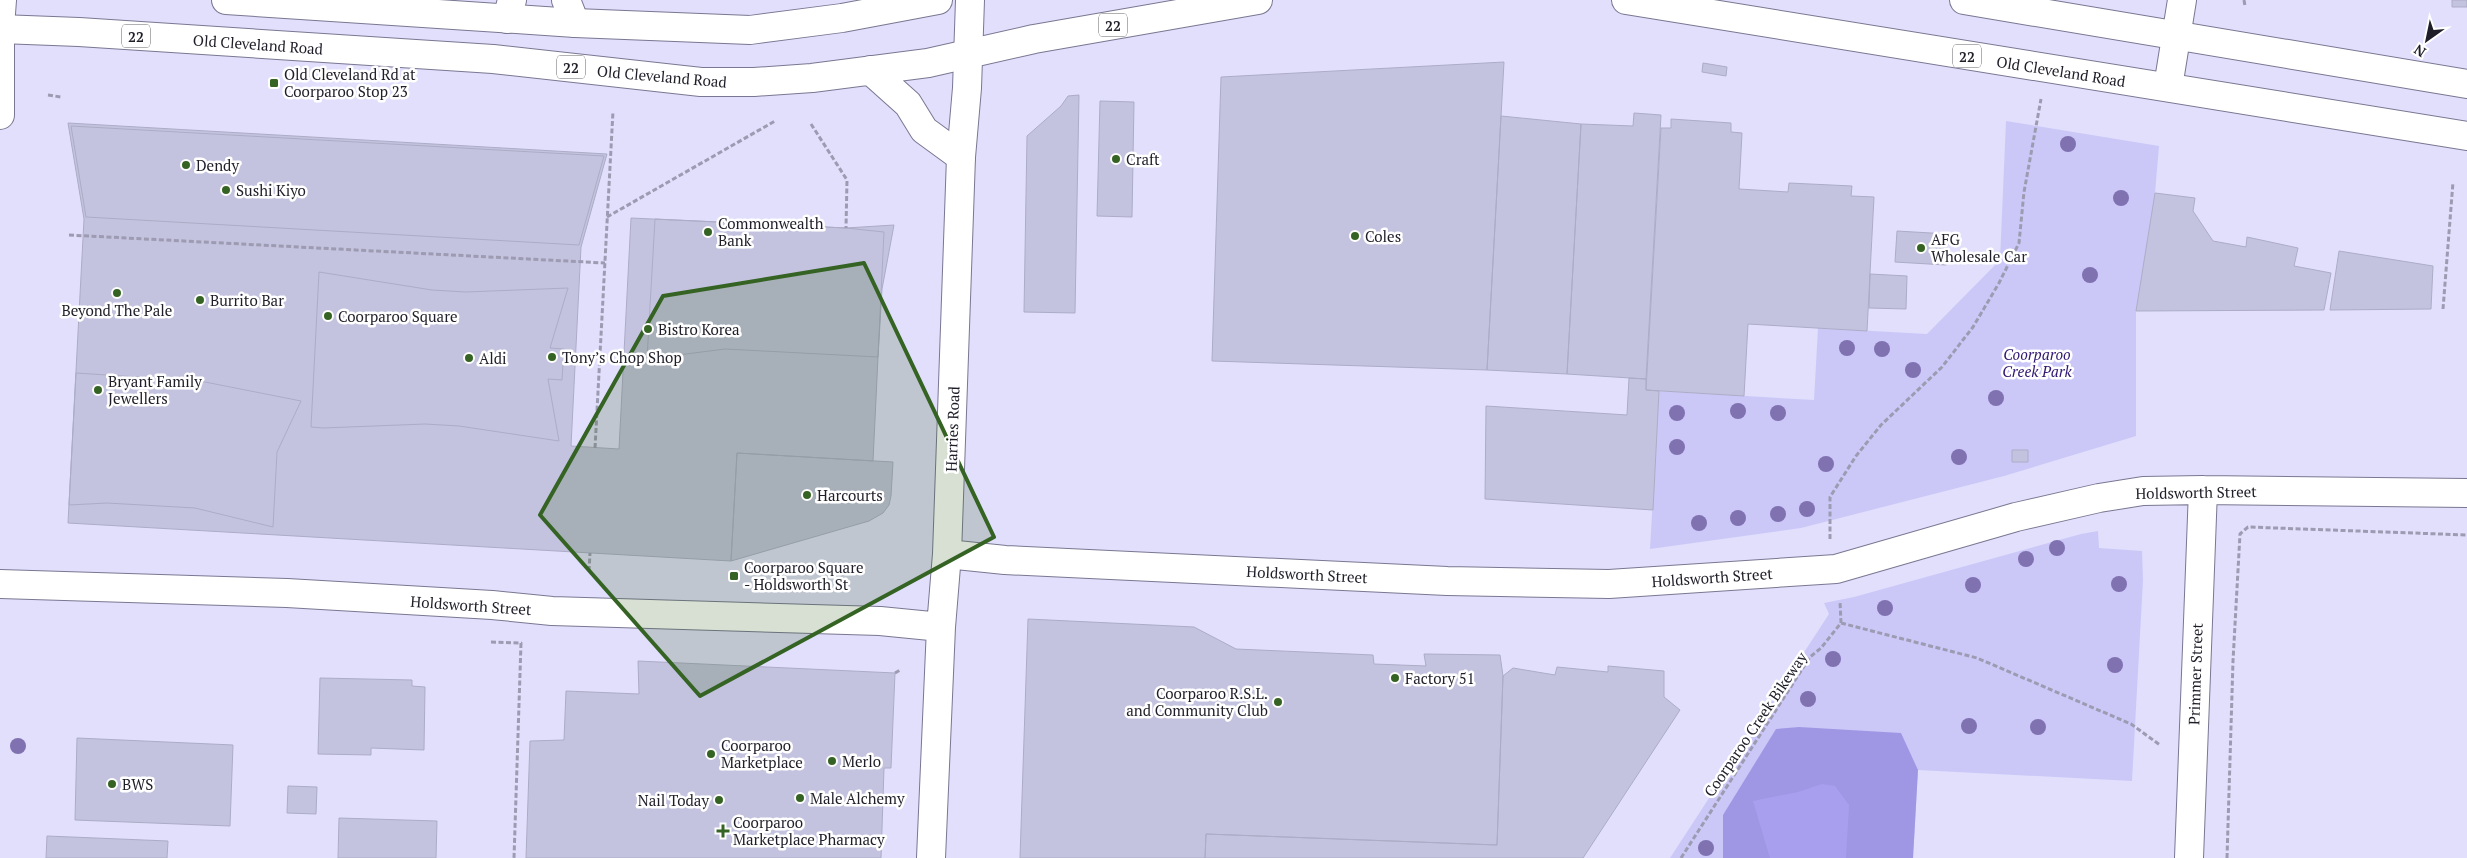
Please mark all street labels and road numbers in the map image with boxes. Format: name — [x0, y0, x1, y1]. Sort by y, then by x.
road number: 22 — [1099, 14, 1127, 36]
road number: 22 — [122, 24, 150, 48]
street label: Old Cleveland Road — [192, 29, 324, 59]
road number: 22 — [1953, 44, 1981, 68]
street label: Old Cleveland Road — [1995, 51, 2127, 91]
road number: 22 — [557, 56, 585, 78]
street label: Old Cleveland Road — [596, 60, 728, 92]
street label: Harries Road — [941, 386, 963, 472]
street label: Holdsworth Street — [2135, 481, 2257, 503]
street label: Holdsworth Street — [1246, 561, 1369, 587]
street label: Holdsworth Street — [1651, 563, 1774, 591]
street label: Holdsworth Street — [410, 591, 533, 619]
street label: Primmer Street — [2183, 622, 2207, 725]
street label: Coorparoo Creek Bikeway — [1699, 647, 1811, 800]

